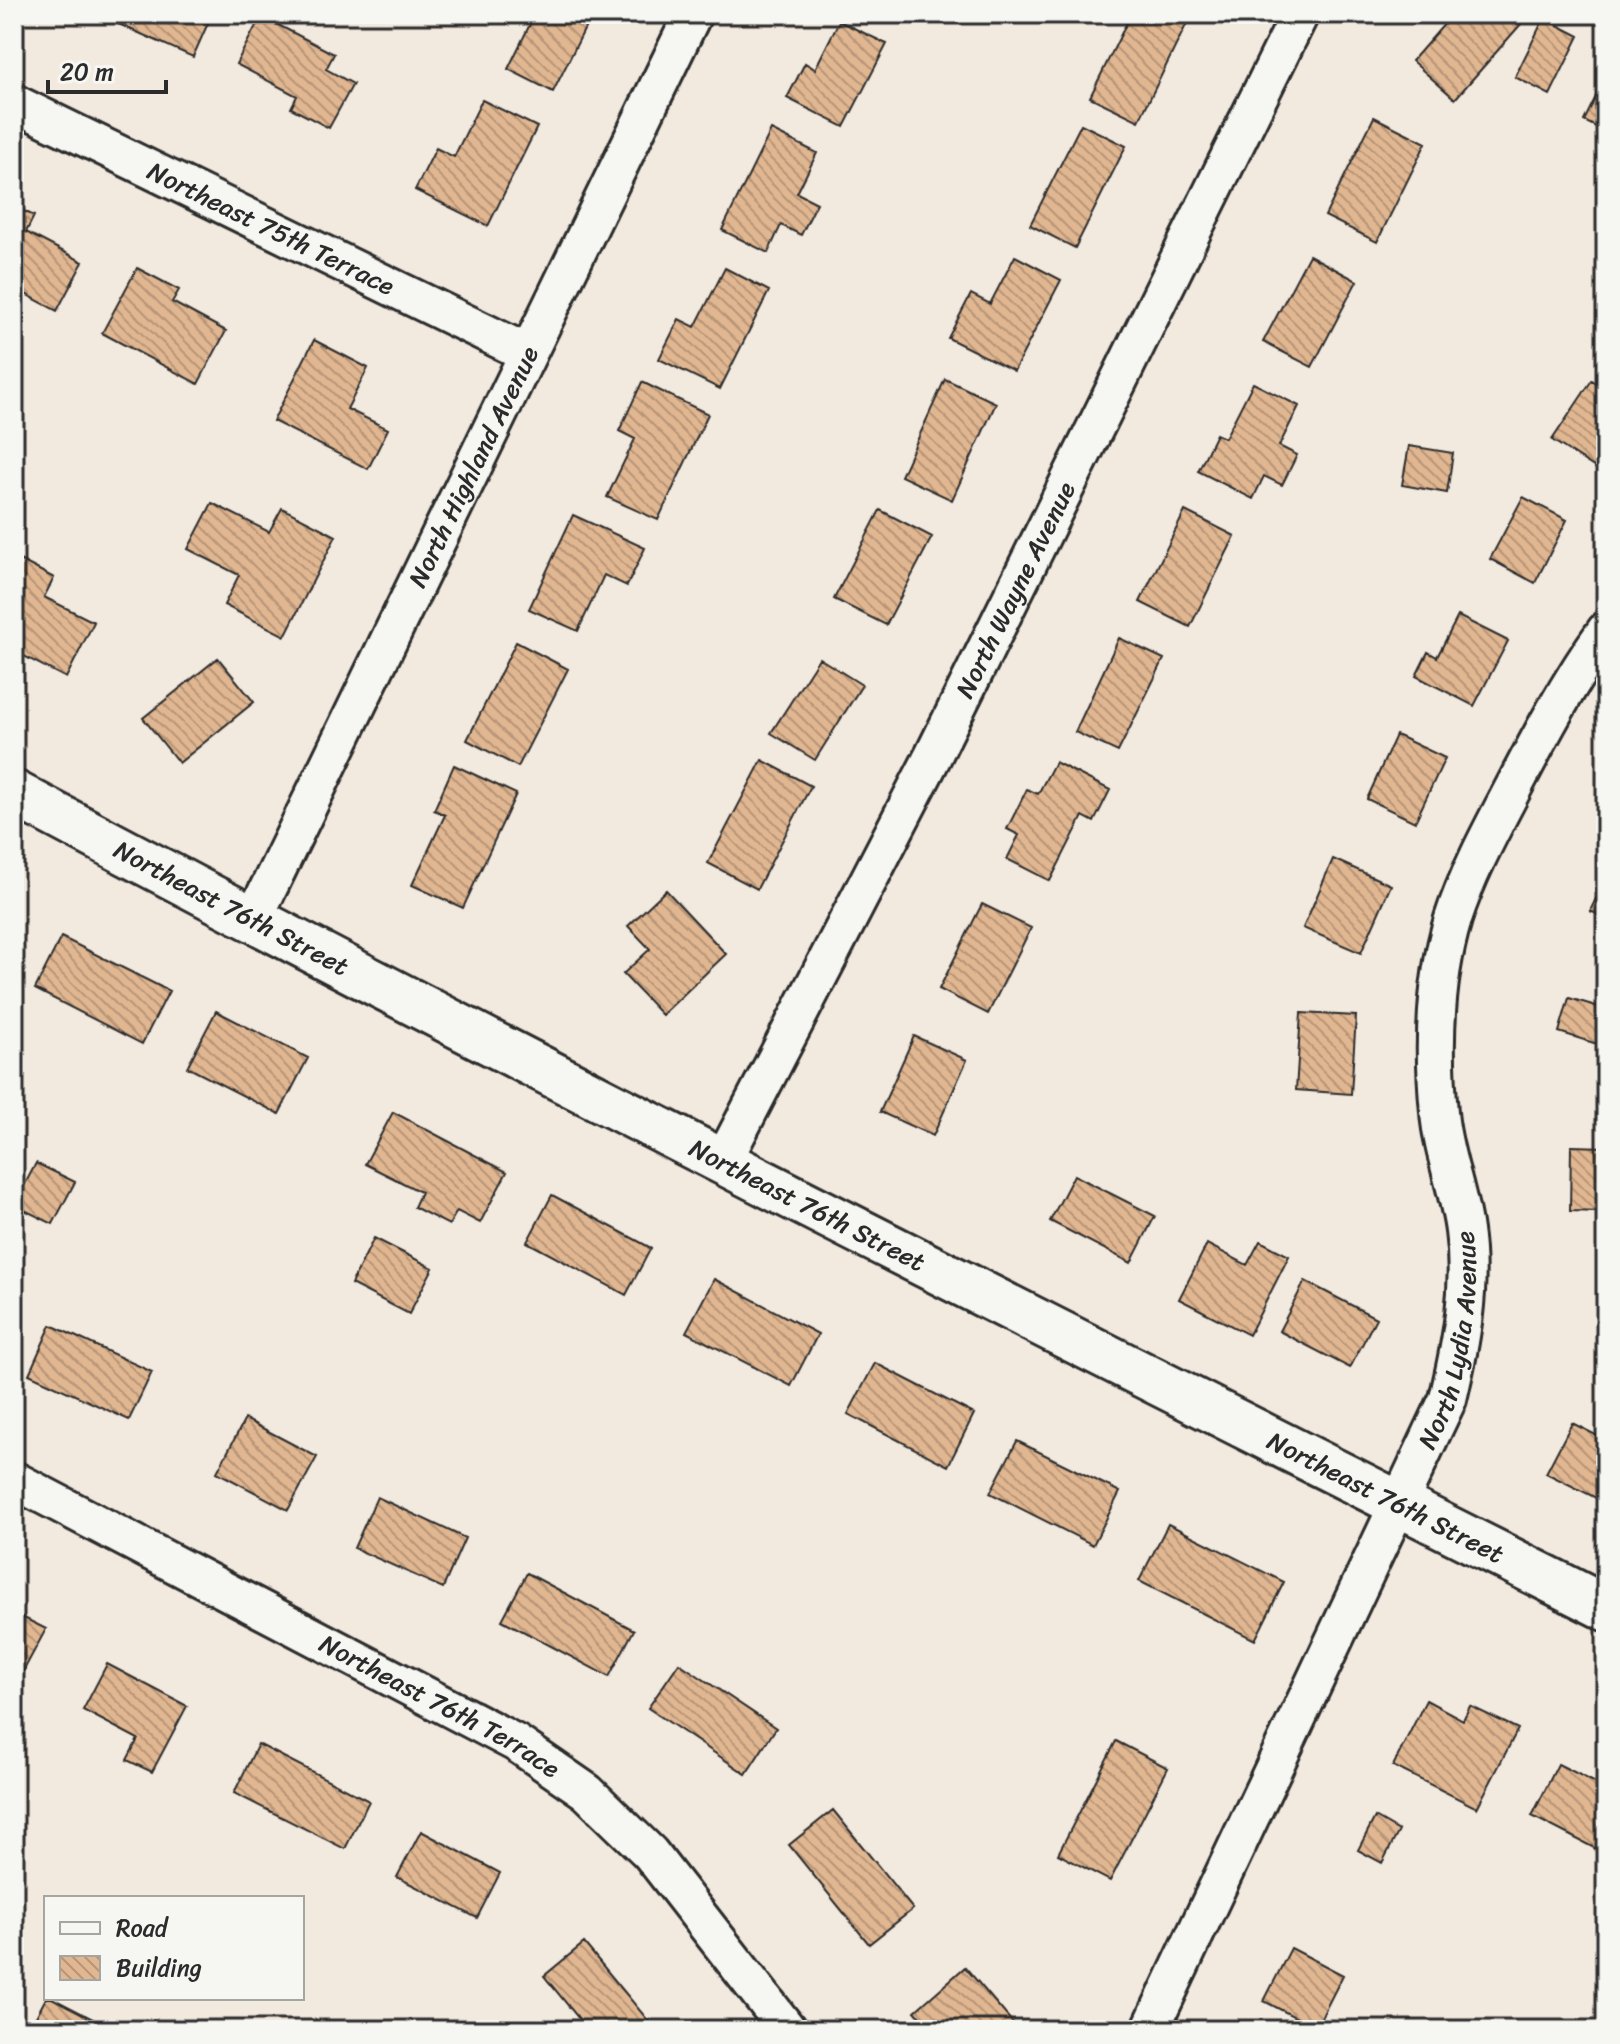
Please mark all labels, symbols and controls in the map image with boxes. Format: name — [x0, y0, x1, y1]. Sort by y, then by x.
scale bar — [48, 44, 166, 94]
text: 20 m — [60, 51, 114, 93]
street label: Northeast 75th Terrace — [139, 148, 403, 308]
street label: North Highland Avenue — [395, 337, 552, 595]
street label: North Wayne Avenue — [942, 473, 1089, 706]
street label: Northeast 76th Street — [106, 827, 358, 989]
street label: Northeast 76th Street — [681, 1125, 934, 1285]
street label: North Lydia Avenue — [1404, 1228, 1490, 1457]
street label: Northeast 76th Street — [1259, 1418, 1512, 1576]
street label: Northeast 76th Terrace — [311, 1621, 571, 1791]
legend — [44, 1896, 304, 2000]
text: Road — [116, 1907, 170, 1949]
text: Building — [116, 1947, 202, 1989]

